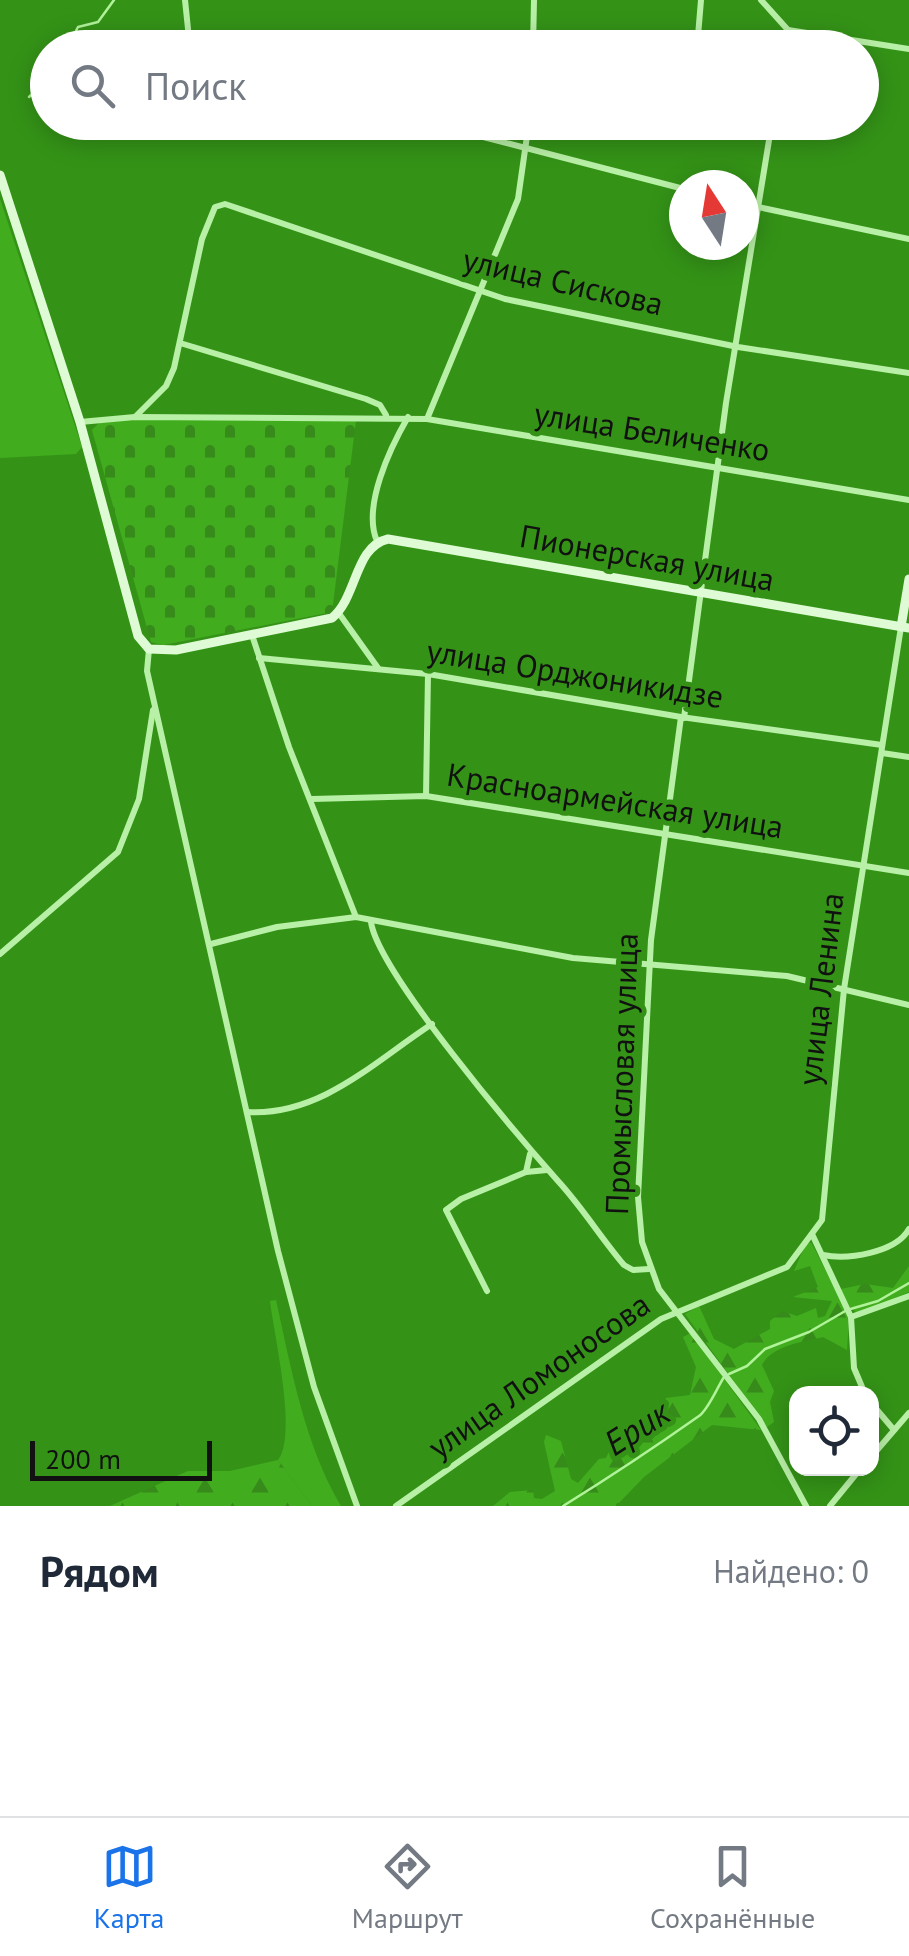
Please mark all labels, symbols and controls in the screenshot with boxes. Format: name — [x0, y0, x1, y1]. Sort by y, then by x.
search box — [30, 30, 879, 140]
icon: search — [65, 58, 120, 113]
text: Поиск — [145, 61, 246, 110]
north arrow — [669, 170, 759, 260]
street label: улица Сискова — [459, 238, 667, 324]
street label: улица Беличенко — [531, 392, 773, 470]
street label: Пионерская улица — [517, 514, 778, 600]
street label: улица Орджоникидзе — [424, 629, 726, 717]
street label: Красноармейская улица — [444, 753, 786, 847]
street label: улица Ленина — [787, 890, 853, 1088]
street label: Промысловая улица — [595, 932, 647, 1216]
street label: улица Ломоносова — [419, 1283, 658, 1467]
map controls — [789, 1386, 879, 1476]
button: locate — [789, 1386, 879, 1476]
water label: Ерик — [595, 1388, 679, 1465]
scale bar — [30, 1436, 212, 1480]
text: 200 m — [45, 1440, 121, 1477]
text: Рядом — [40, 1544, 159, 1599]
text: Найдено: 0 — [713, 1550, 869, 1592]
tab: Карта — [94, 1839, 164, 1936]
tab: Маршрут — [352, 1839, 463, 1936]
tab: Сохранённые — [650, 1839, 815, 1936]

